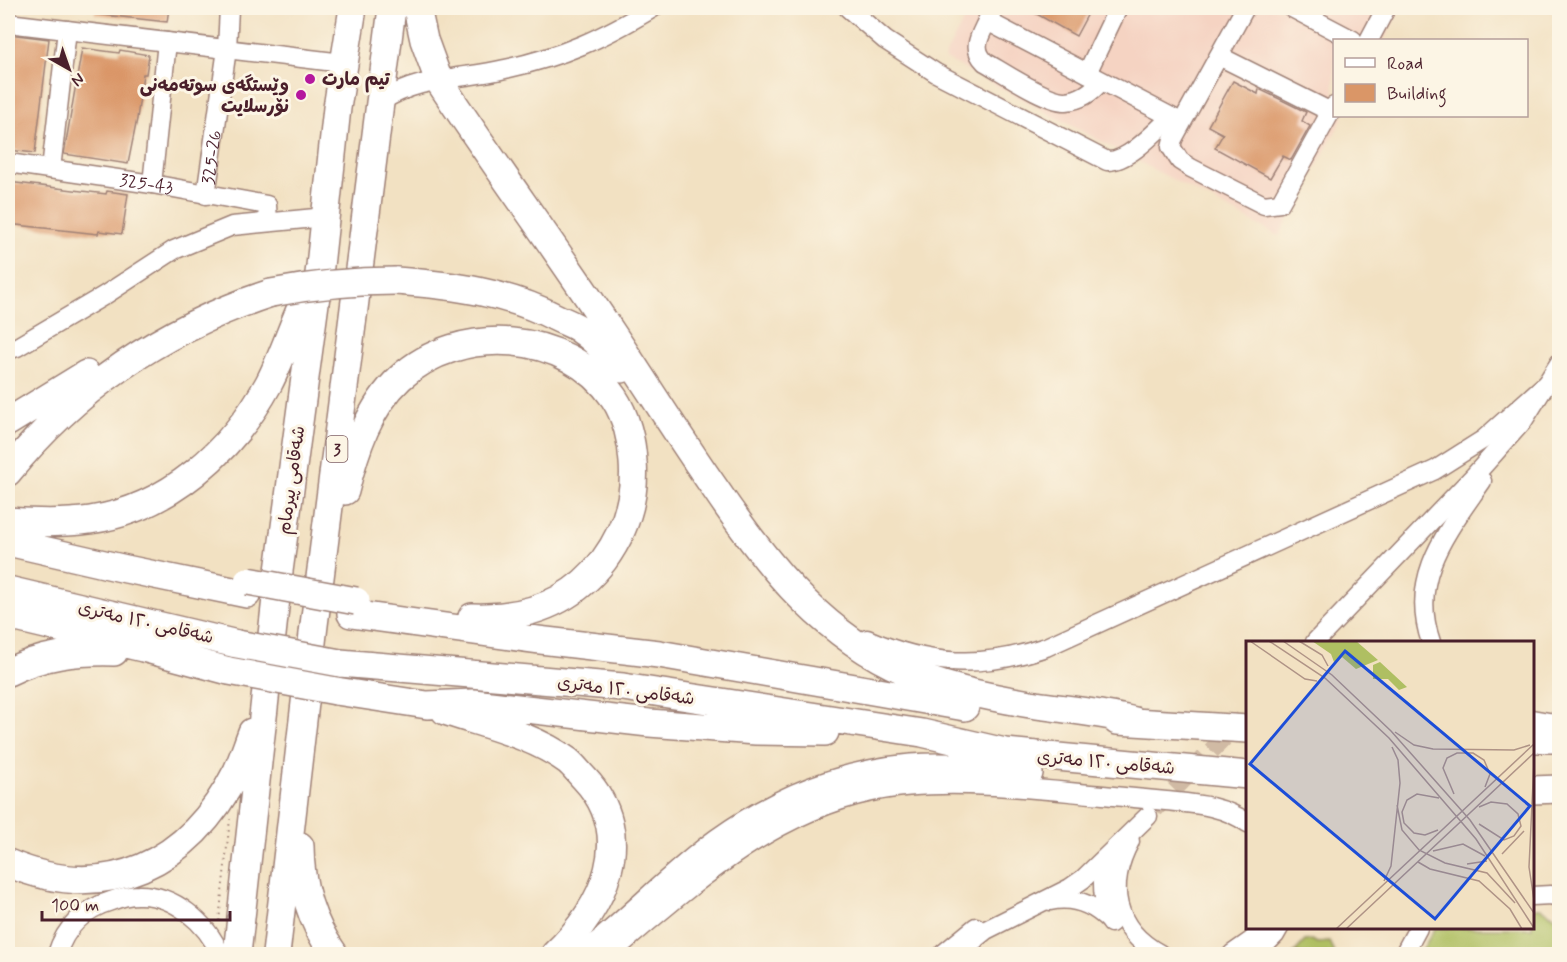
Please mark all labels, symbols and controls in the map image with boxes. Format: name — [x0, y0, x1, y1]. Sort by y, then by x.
north arrow — [39, 39, 99, 99]
legend — [1333, 39, 1528, 117]
text: Road — [1387, 52, 1423, 76]
text: N — [67, 68, 89, 91]
place label: تيم مارت — [322, 68, 390, 93]
marker: تيم مارت — [303, 72, 317, 86]
place label: وێستگەی سوتەمەنی نۆرسلایت — [140, 74, 289, 119]
text: Building — [1387, 82, 1447, 108]
marker: وێستگەی سوتەمەنی نۆرسلایت — [294, 88, 308, 102]
street label: 325-26 — [197, 129, 228, 186]
street label: 325-43 — [118, 168, 175, 201]
street label: شەقامی پیرمام — [272, 424, 312, 536]
road number: 3 — [326, 436, 348, 462]
street label: شەقامی ١٢٠ مەتری — [76, 596, 216, 650]
inset map — [1246, 641, 1534, 929]
street label: شەقامی ١٢٠ مەتری — [556, 671, 696, 711]
street label: شەقامی ١٢٠ مەتری — [1036, 745, 1176, 781]
scale bar — [42, 884, 230, 922]
text: 100 m — [51, 894, 99, 918]

